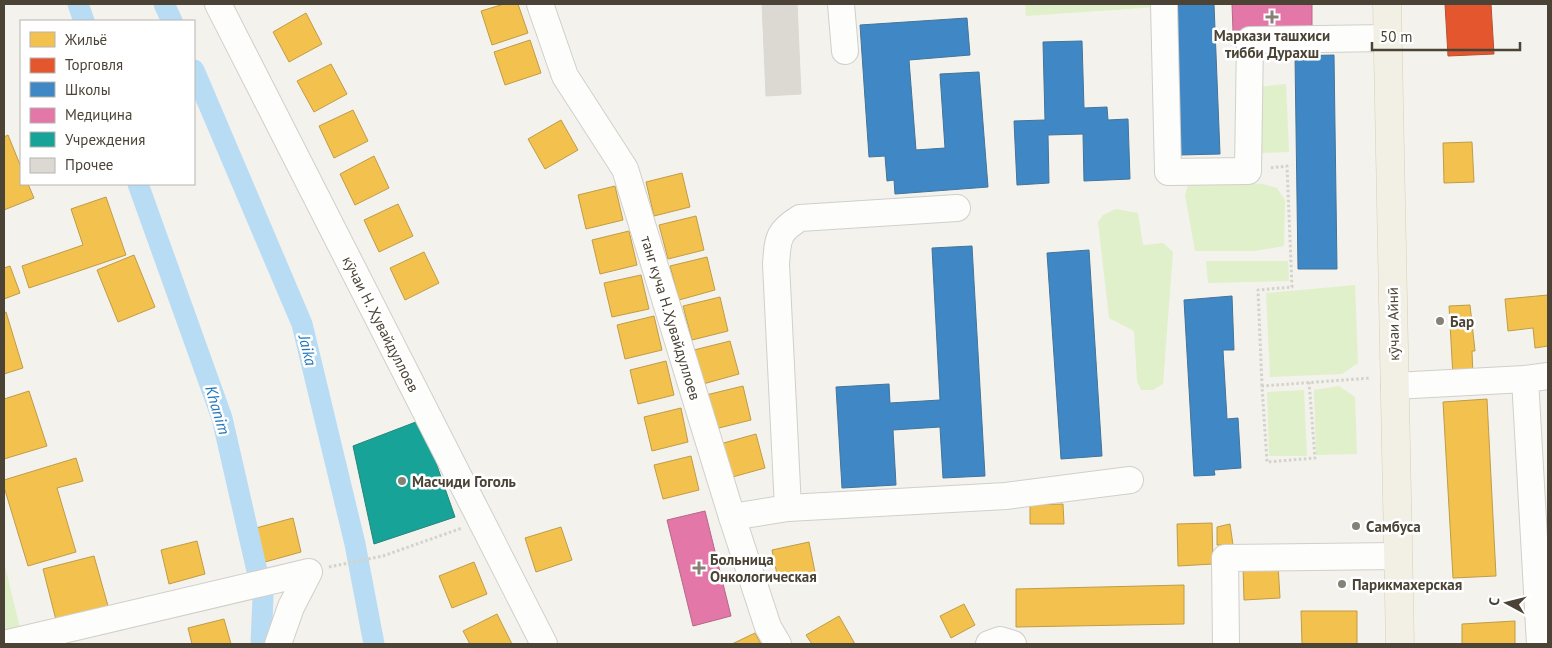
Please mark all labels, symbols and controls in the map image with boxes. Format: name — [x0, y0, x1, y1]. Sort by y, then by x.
marker: Маркази ташхиси тибби Дурахш — [1265, 10, 1279, 24]
legend — [20, 20, 195, 185]
scale bar — [1372, 20, 1520, 52]
place label: Маркази ташхиси тибби Дурахш — [1214, 26, 1330, 62]
text: 50 m — [1380, 27, 1413, 46]
text: Жильё — [64, 30, 107, 49]
text: Торговля — [65, 55, 123, 74]
text: Школы — [65, 80, 111, 99]
text: Медицина — [65, 105, 132, 124]
text: Учреждения — [65, 130, 145, 149]
text: Прочее — [65, 155, 113, 174]
street label: танг куча Н.Ҳувайдуллоев — [637, 234, 705, 402]
street label: кӯчаи Н. Ҳувайдуллоев — [338, 253, 424, 395]
street label: кӯчаи Айнӣ — [1383, 287, 1403, 361]
place label: Бар — [1450, 312, 1474, 331]
marker: Бар — [1434, 315, 1446, 327]
water label: Jaika — [294, 332, 321, 368]
water label: Khanim — [201, 383, 235, 437]
place label: Масчиди Гоголь — [412, 472, 517, 491]
marker: Масчиди Гоголь — [396, 475, 408, 487]
place label: Самбуса — [1366, 517, 1421, 536]
marker: Самбуса — [1350, 520, 1362, 532]
place label: Больница Онкологическая — [710, 550, 817, 586]
marker: Больница Онкологическая — [692, 561, 706, 575]
place label: Парикмахерская — [1352, 575, 1462, 594]
marker: Парикмахерская — [1336, 578, 1348, 590]
north arrow — [1482, 578, 1532, 628]
text: С — [1485, 596, 1504, 606]

